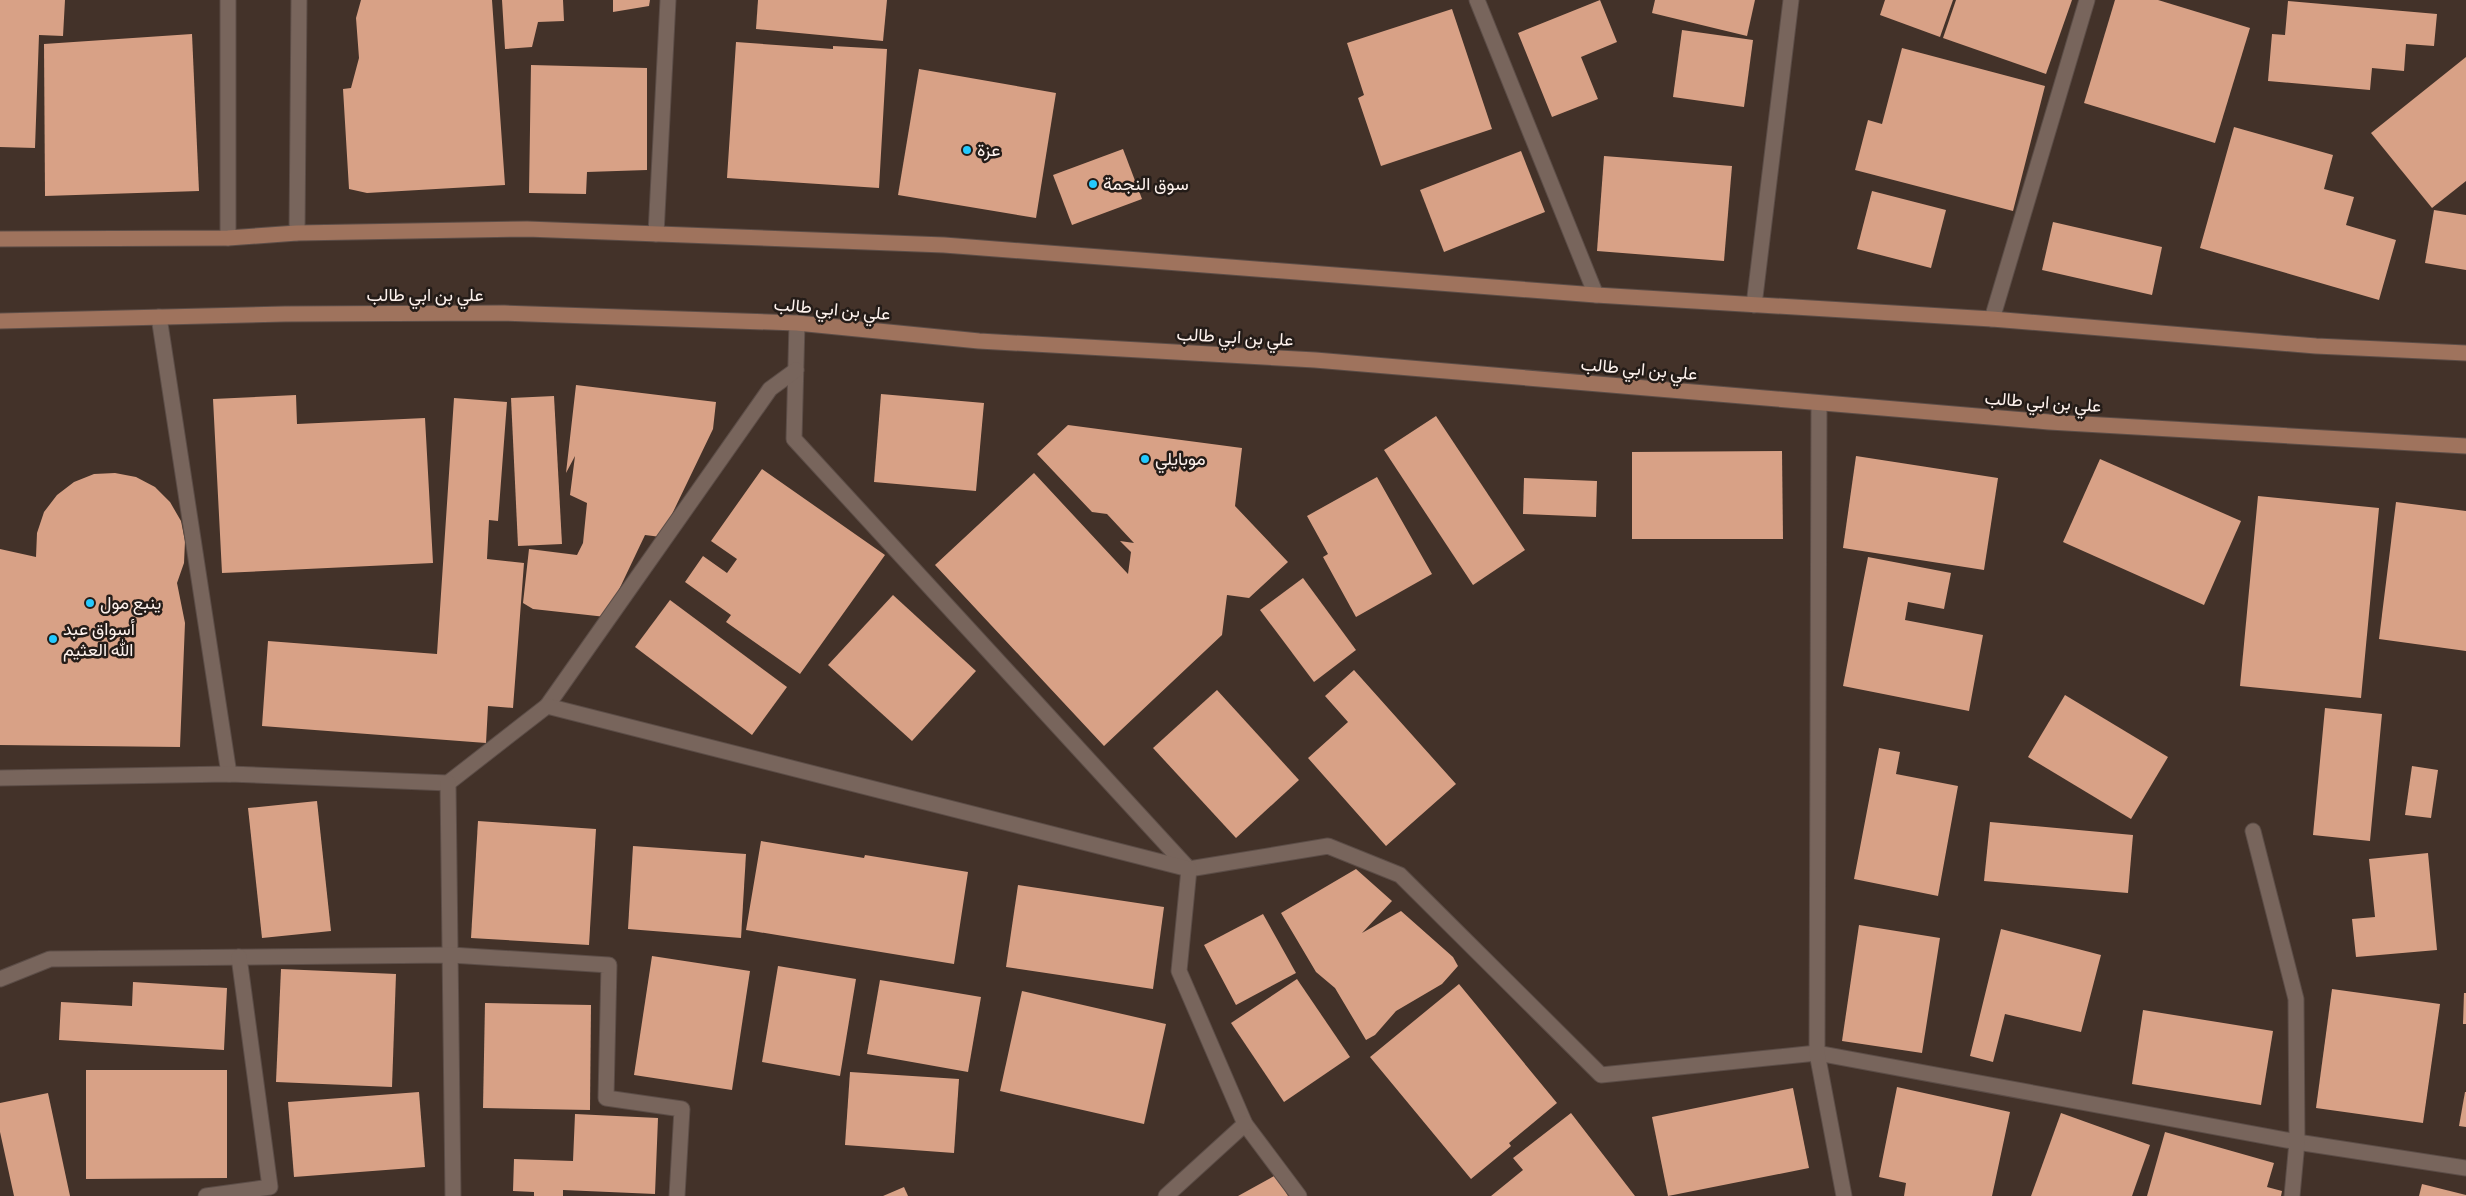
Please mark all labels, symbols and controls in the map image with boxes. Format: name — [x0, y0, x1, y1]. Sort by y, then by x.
place label: عزة — [977, 138, 1000, 161]
marker: عزة — [961, 144, 973, 156]
place label: سوق النجمة — [1103, 172, 1189, 195]
marker: سوق النجمة — [1087, 178, 1099, 190]
street label: علي بن ابي طالب — [366, 283, 484, 310]
street label: علي بن ابي طالب — [772, 292, 891, 329]
street label: علي بن ابي طالب — [1176, 322, 1294, 355]
street label: علي بن ابي طالب — [1579, 352, 1698, 389]
street label: علي بن ابي طالب — [1984, 386, 2102, 421]
place label: موبايلي — [1155, 447, 1206, 474]
marker: موبايلي — [1139, 453, 1151, 465]
place label: ينبع مول — [100, 591, 161, 615]
marker: ينبع مول — [84, 597, 96, 609]
place label: أسواق عبد الله العثيم — [63, 617, 135, 662]
marker: أسواق عبد الله العثيم — [47, 633, 59, 645]

